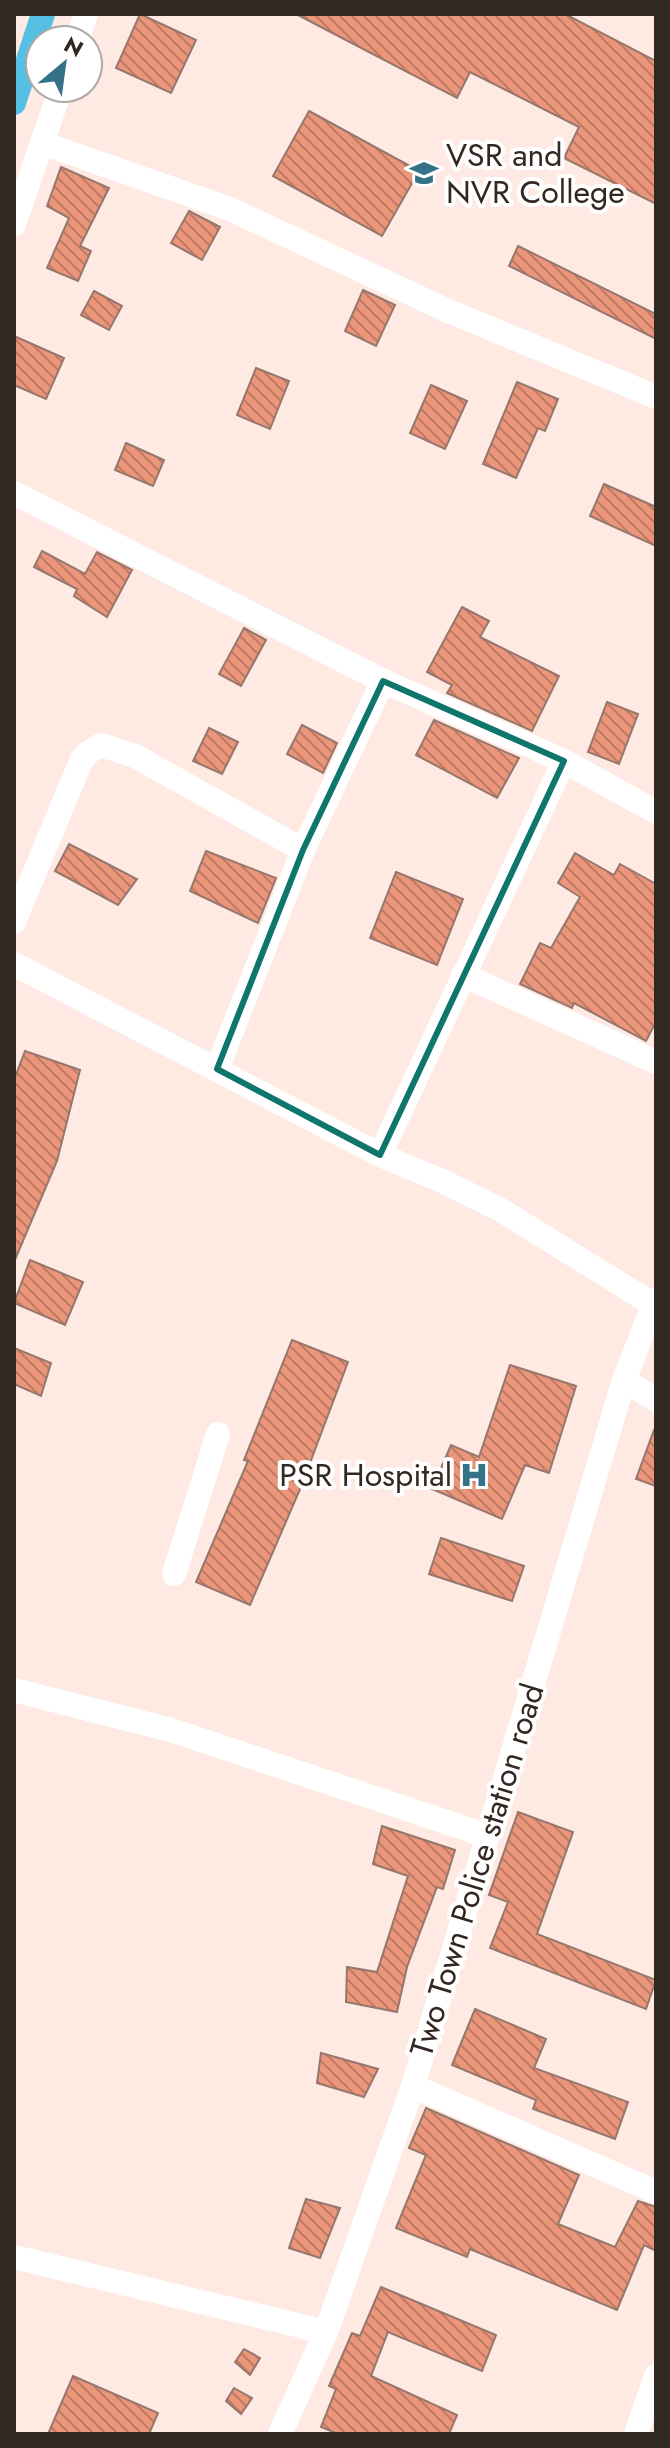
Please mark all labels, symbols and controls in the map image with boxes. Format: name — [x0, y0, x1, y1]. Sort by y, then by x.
north arrow — [24, 24, 104, 104]
text: N — [58, 28, 89, 65]
place label: VSR and NVR College — [446, 132, 625, 215]
school or university icon: VSR and NVR College — [409, 158, 439, 188]
place label: PSR Hospital — [279, 1452, 452, 1498]
hospital icon: PSR Hospital — [459, 1460, 489, 1490]
street label: Two Town Police station road — [398, 1678, 556, 2062]

